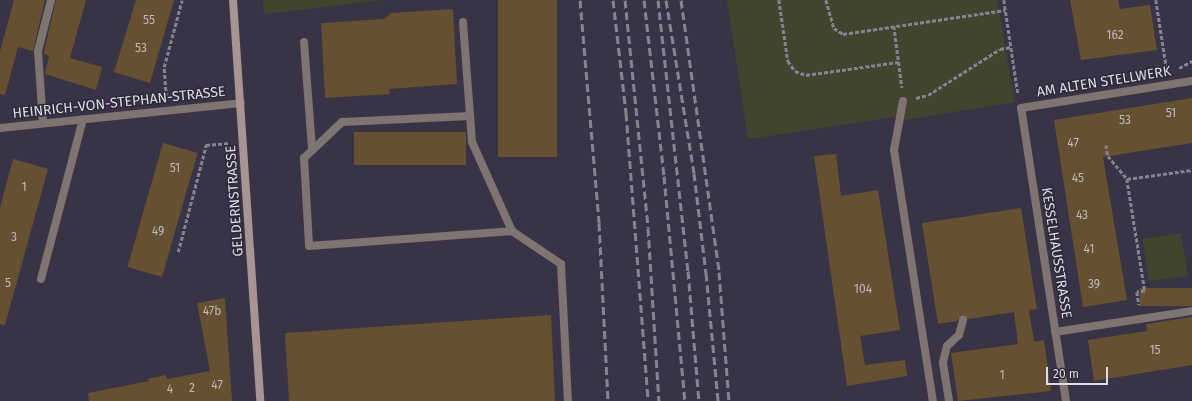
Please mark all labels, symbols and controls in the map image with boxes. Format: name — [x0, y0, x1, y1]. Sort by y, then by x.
house number: 55 — [143, 14, 155, 28]
house number: 162 — [1106, 29, 1124, 43]
house number: 53 — [135, 42, 147, 56]
street label: AM ALTEN STELLWERK — [1036, 63, 1172, 101]
street label: HEINRICH-VON-STEPHAN-STRASSE — [12, 83, 226, 123]
house number: 51 — [1166, 107, 1176, 121]
house number: 53 — [1119, 114, 1131, 128]
house number: 47 — [1067, 137, 1079, 151]
street label: GELDERNSTRASSE — [223, 145, 247, 257]
house number: 51 — [170, 162, 180, 176]
house number: 45 — [1072, 172, 1084, 186]
house number: 1 — [21, 181, 27, 195]
street label: KESSELHAUSSTRASSE — [1037, 186, 1075, 320]
house number: 43 — [1076, 209, 1088, 223]
house number: 49 — [152, 225, 164, 239]
house number: 3 — [11, 231, 17, 245]
house number: 41 — [1084, 243, 1094, 257]
house number: 5 — [5, 277, 11, 291]
house number: 39 — [1088, 278, 1100, 292]
house number: 104 — [854, 283, 872, 297]
house number: 47b — [203, 305, 221, 319]
house number: 15 — [1149, 344, 1161, 358]
scale bar — [1048, 359, 1110, 385]
text: 20 m — [1053, 367, 1079, 381]
house number: 1 — [999, 369, 1005, 383]
house number: 47 — [211, 379, 223, 393]
house number: 2 — [189, 382, 195, 396]
house number: 4 — [167, 383, 173, 397]

